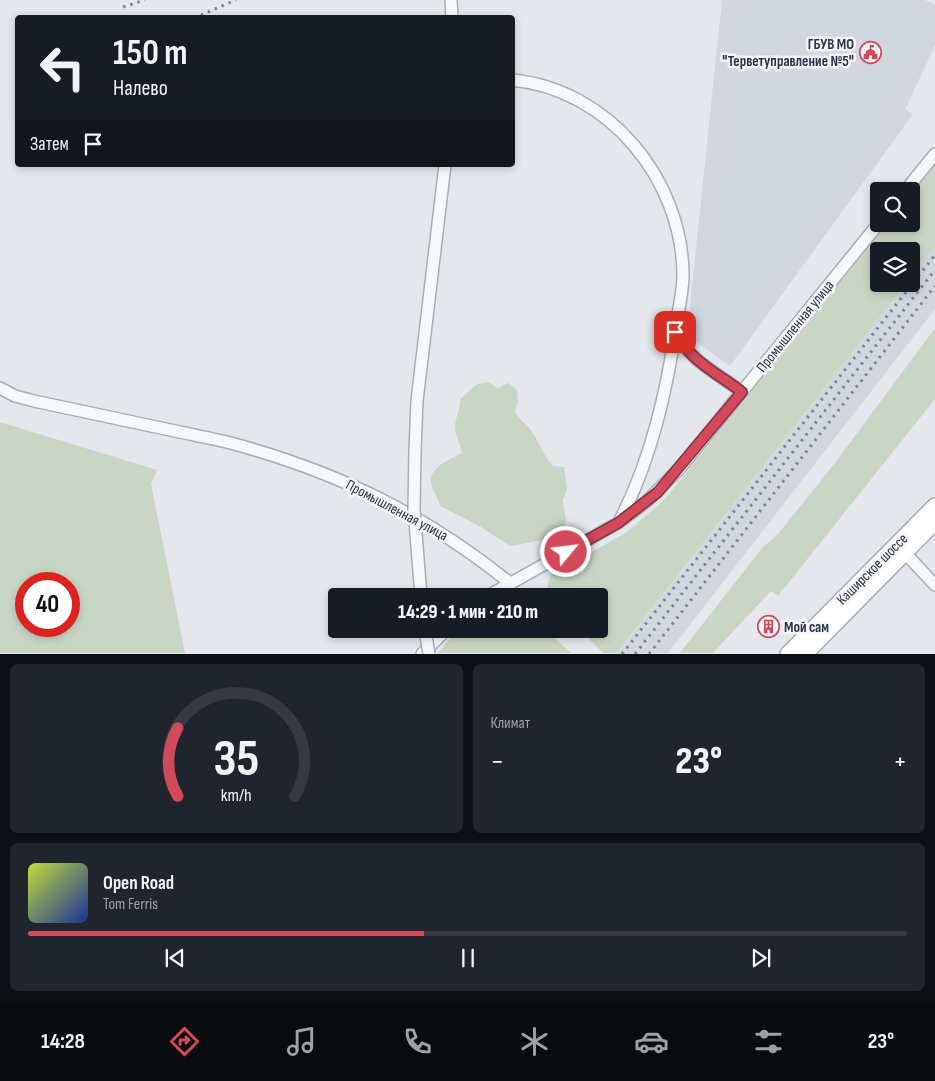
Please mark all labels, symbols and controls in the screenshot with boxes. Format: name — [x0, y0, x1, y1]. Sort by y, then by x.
text: 150 m — [113, 32, 187, 75]
icon: left — [30, 35, 95, 100]
place label: ГБУВ МО "Терветуправление №5" — [722, 35, 854, 71]
public building icon: ГБУВ МО "Терветуправление №5" — [858, 41, 882, 65]
text: Налево — [113, 75, 168, 102]
icon: arrive — [79, 130, 107, 158]
text: Затем — [30, 133, 69, 156]
map controls — [870, 182, 920, 292]
button: search — [870, 182, 920, 232]
button: layers — [870, 242, 920, 292]
street label: Промышленная улица — [752, 276, 839, 376]
pin — [654, 311, 696, 353]
icon: arrive — [661, 318, 689, 346]
street label: Промышленная улица — [342, 475, 451, 546]
position arrow — [539, 525, 591, 577]
street label: Каширское шоссе — [833, 530, 912, 609]
speed limit sign: 40 — [15, 572, 80, 637]
text: 14:29 · 1 мин · 210 m — [398, 601, 538, 624]
building icon: Мой сам — [756, 615, 780, 639]
place label: Мой сам — [784, 618, 829, 637]
text: Климат — [491, 714, 530, 733]
text: 35 — [213, 728, 259, 791]
text: 23° — [675, 739, 722, 784]
text: − — [491, 745, 504, 778]
text: + — [893, 745, 907, 778]
text: km/h — [221, 785, 252, 806]
text: Open Road — [103, 872, 174, 895]
text: Tom Ferris — [103, 895, 158, 914]
icon: previous — [161, 944, 189, 972]
icon: pause — [454, 944, 482, 972]
icon: next — [747, 944, 775, 972]
icon: directions — [167, 1024, 202, 1059]
icon: music — [284, 1024, 319, 1059]
icon: phone — [400, 1024, 435, 1059]
icon: climate — [517, 1024, 552, 1059]
icon: car — [634, 1024, 669, 1059]
icon: filters — [751, 1024, 786, 1059]
text: 14:28 — [41, 1028, 85, 1055]
text: 23° — [868, 1028, 894, 1055]

